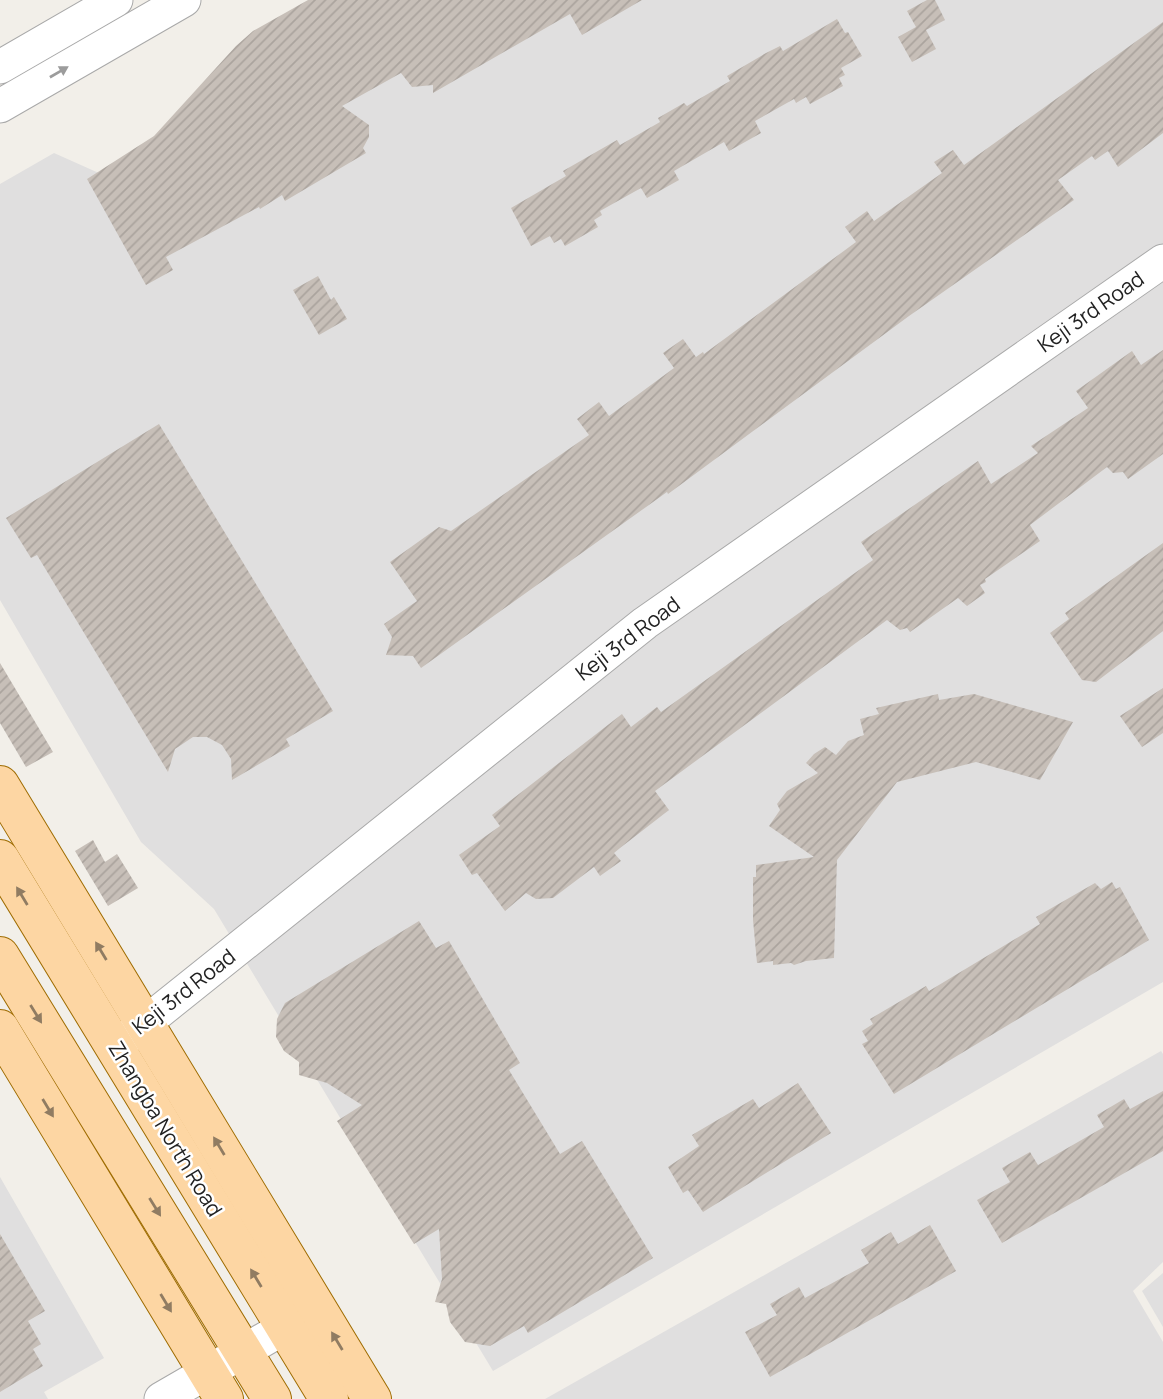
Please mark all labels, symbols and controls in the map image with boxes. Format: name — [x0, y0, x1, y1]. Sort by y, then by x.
one-way arrow — [49, 66, 69, 78]
street label: Keji 3rd Road — [1032, 264, 1149, 358]
street label: Keji 3rd Road — [570, 590, 685, 687]
one-way arrow — [16, 886, 29, 905]
one-way arrow — [95, 942, 107, 961]
street label: Keji 3rd Road — [126, 942, 241, 1040]
one-way arrow — [29, 1004, 42, 1023]
street label: Zhangba North Road — [102, 1036, 229, 1221]
one-way arrow — [42, 1099, 54, 1118]
one-way arrow — [212, 1137, 225, 1156]
one-way arrow — [149, 1198, 161, 1217]
one-way arrow — [250, 1268, 262, 1287]
one-way arrow — [159, 1293, 172, 1312]
one-way arrow — [330, 1331, 343, 1350]

